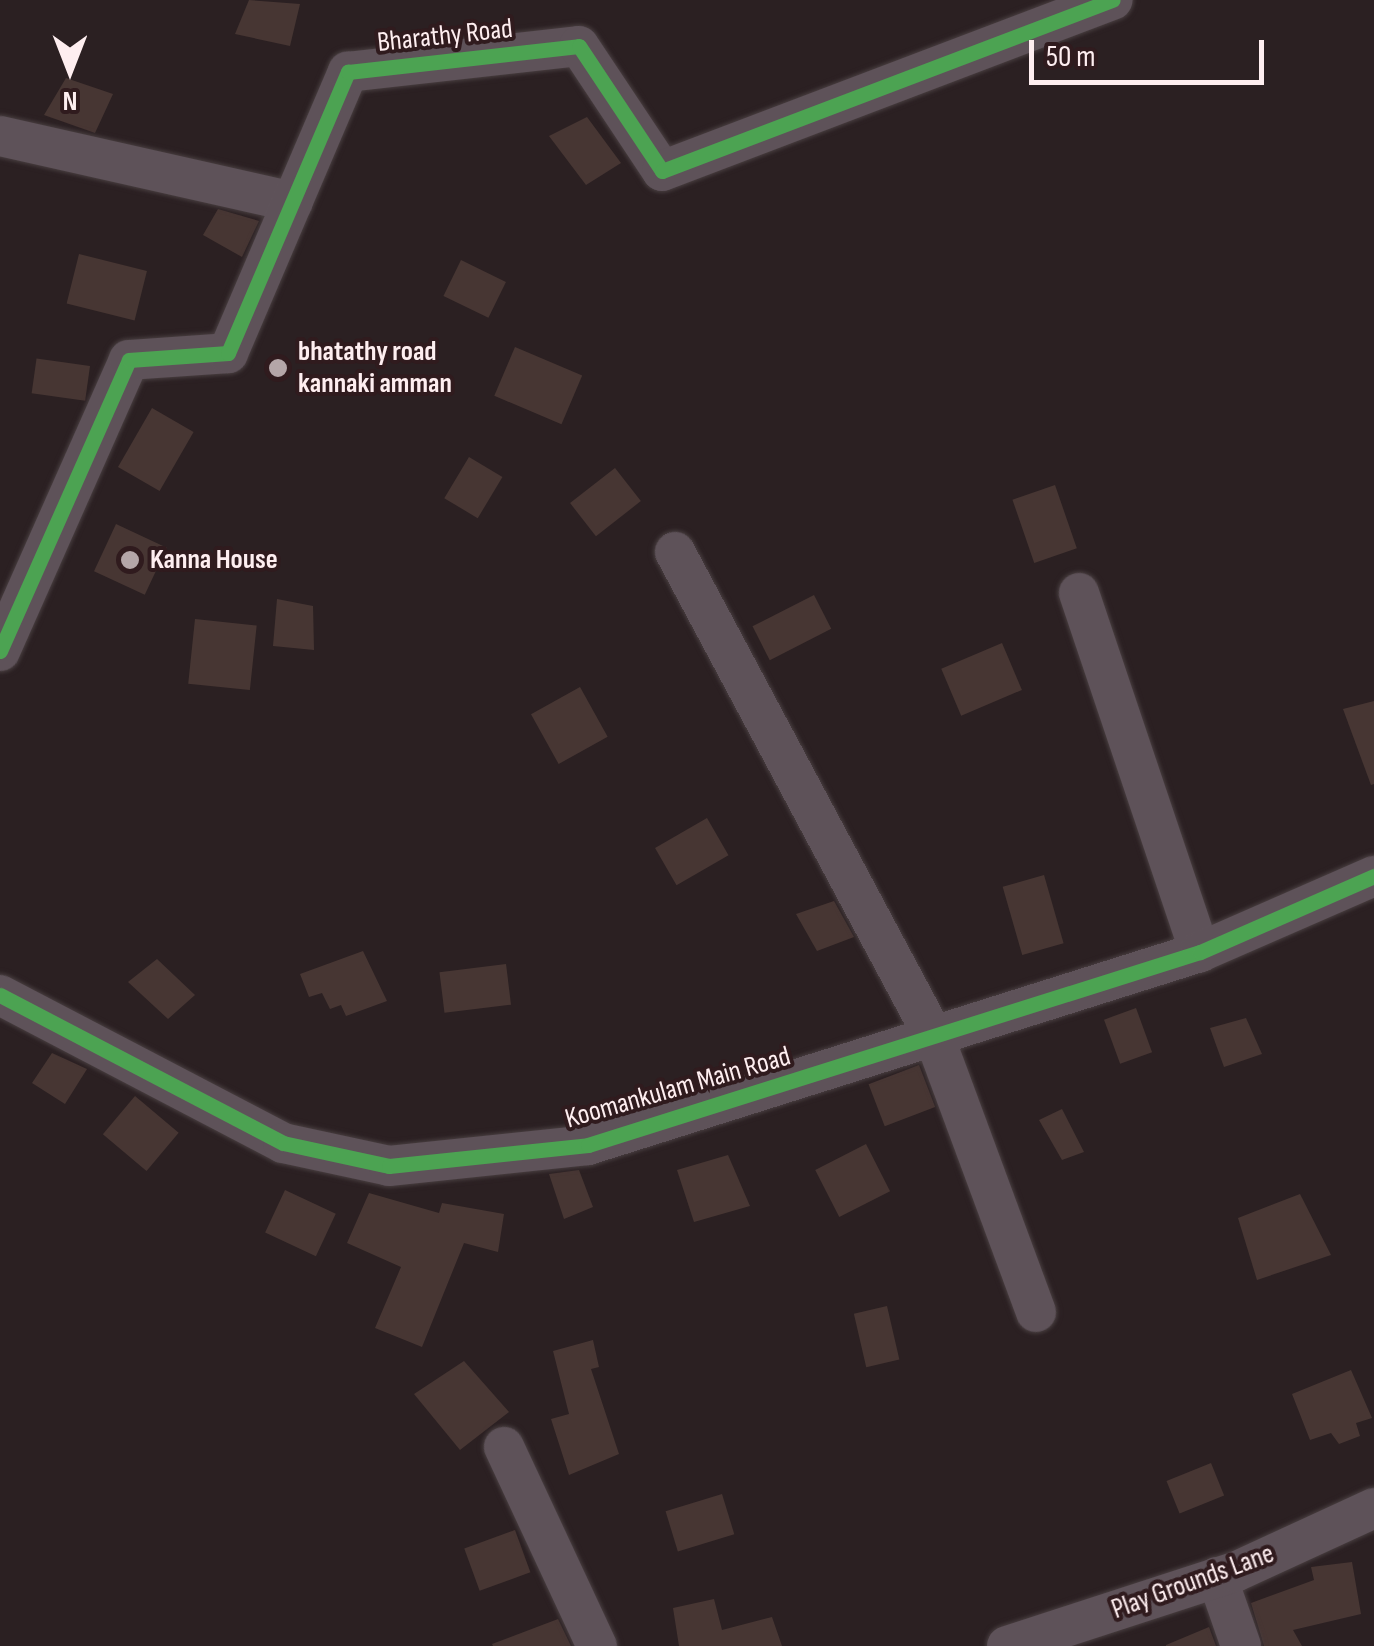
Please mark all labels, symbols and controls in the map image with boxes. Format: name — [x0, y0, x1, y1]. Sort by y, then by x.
street label: Bharathy Road — [376, 12, 514, 60]
north arrow — [20, 20, 120, 120]
scale bar — [1034, 20, 1269, 82]
text: 50 m — [1046, 39, 1095, 75]
text: N — [63, 84, 77, 117]
place label: bhatathy road kannaki amman — [298, 335, 452, 401]
marker: bhatathy road kannaki amman — [267, 357, 289, 379]
place label: Kanna House — [150, 543, 278, 577]
marker: Kanna House — [119, 549, 141, 571]
street label: Koomankulam Main Road — [562, 1040, 794, 1136]
street label: Play Grounds Lane — [1107, 1537, 1279, 1627]

